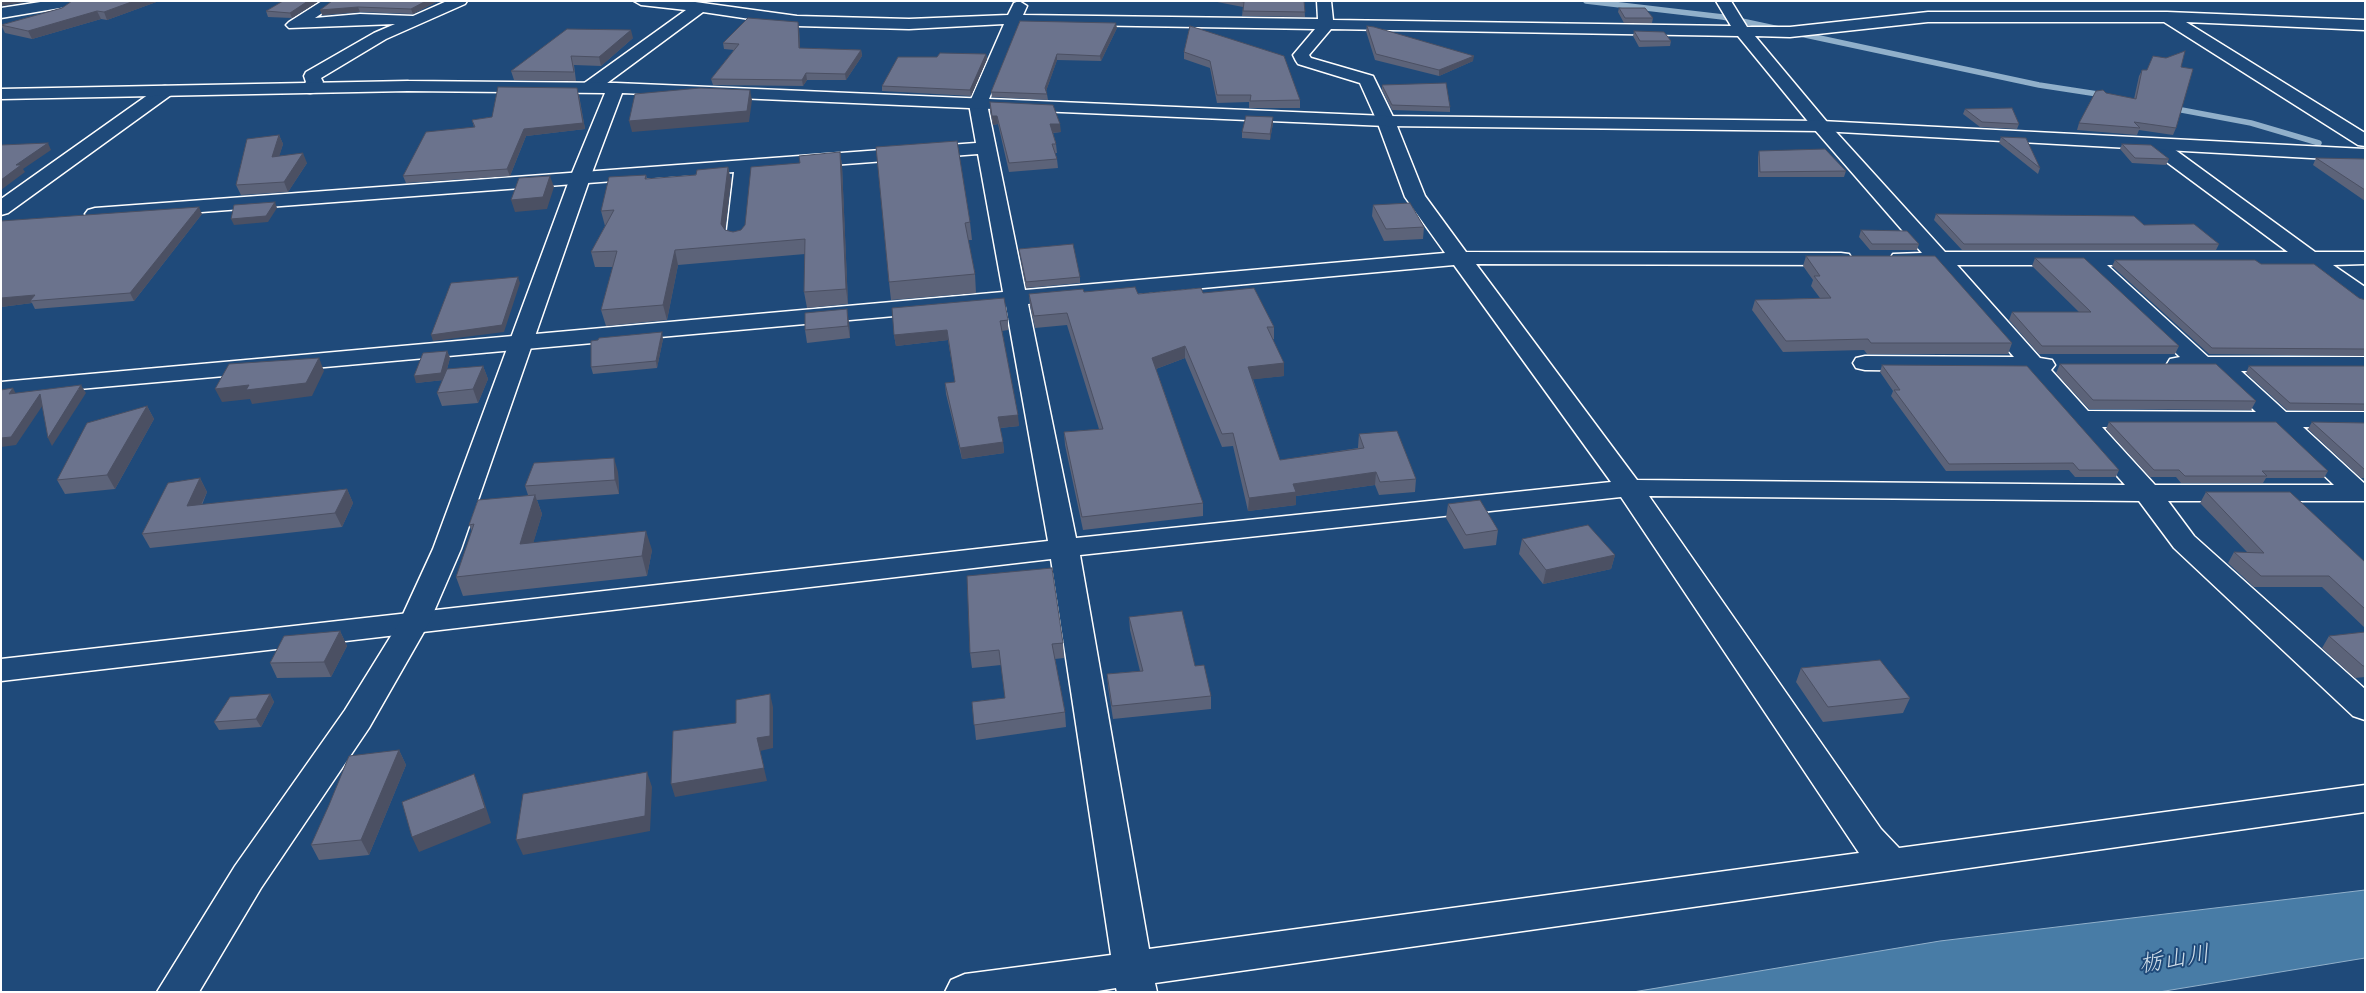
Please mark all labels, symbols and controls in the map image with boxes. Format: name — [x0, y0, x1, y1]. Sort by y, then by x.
water label: 栃山川 — [2137, 943, 2213, 983]

